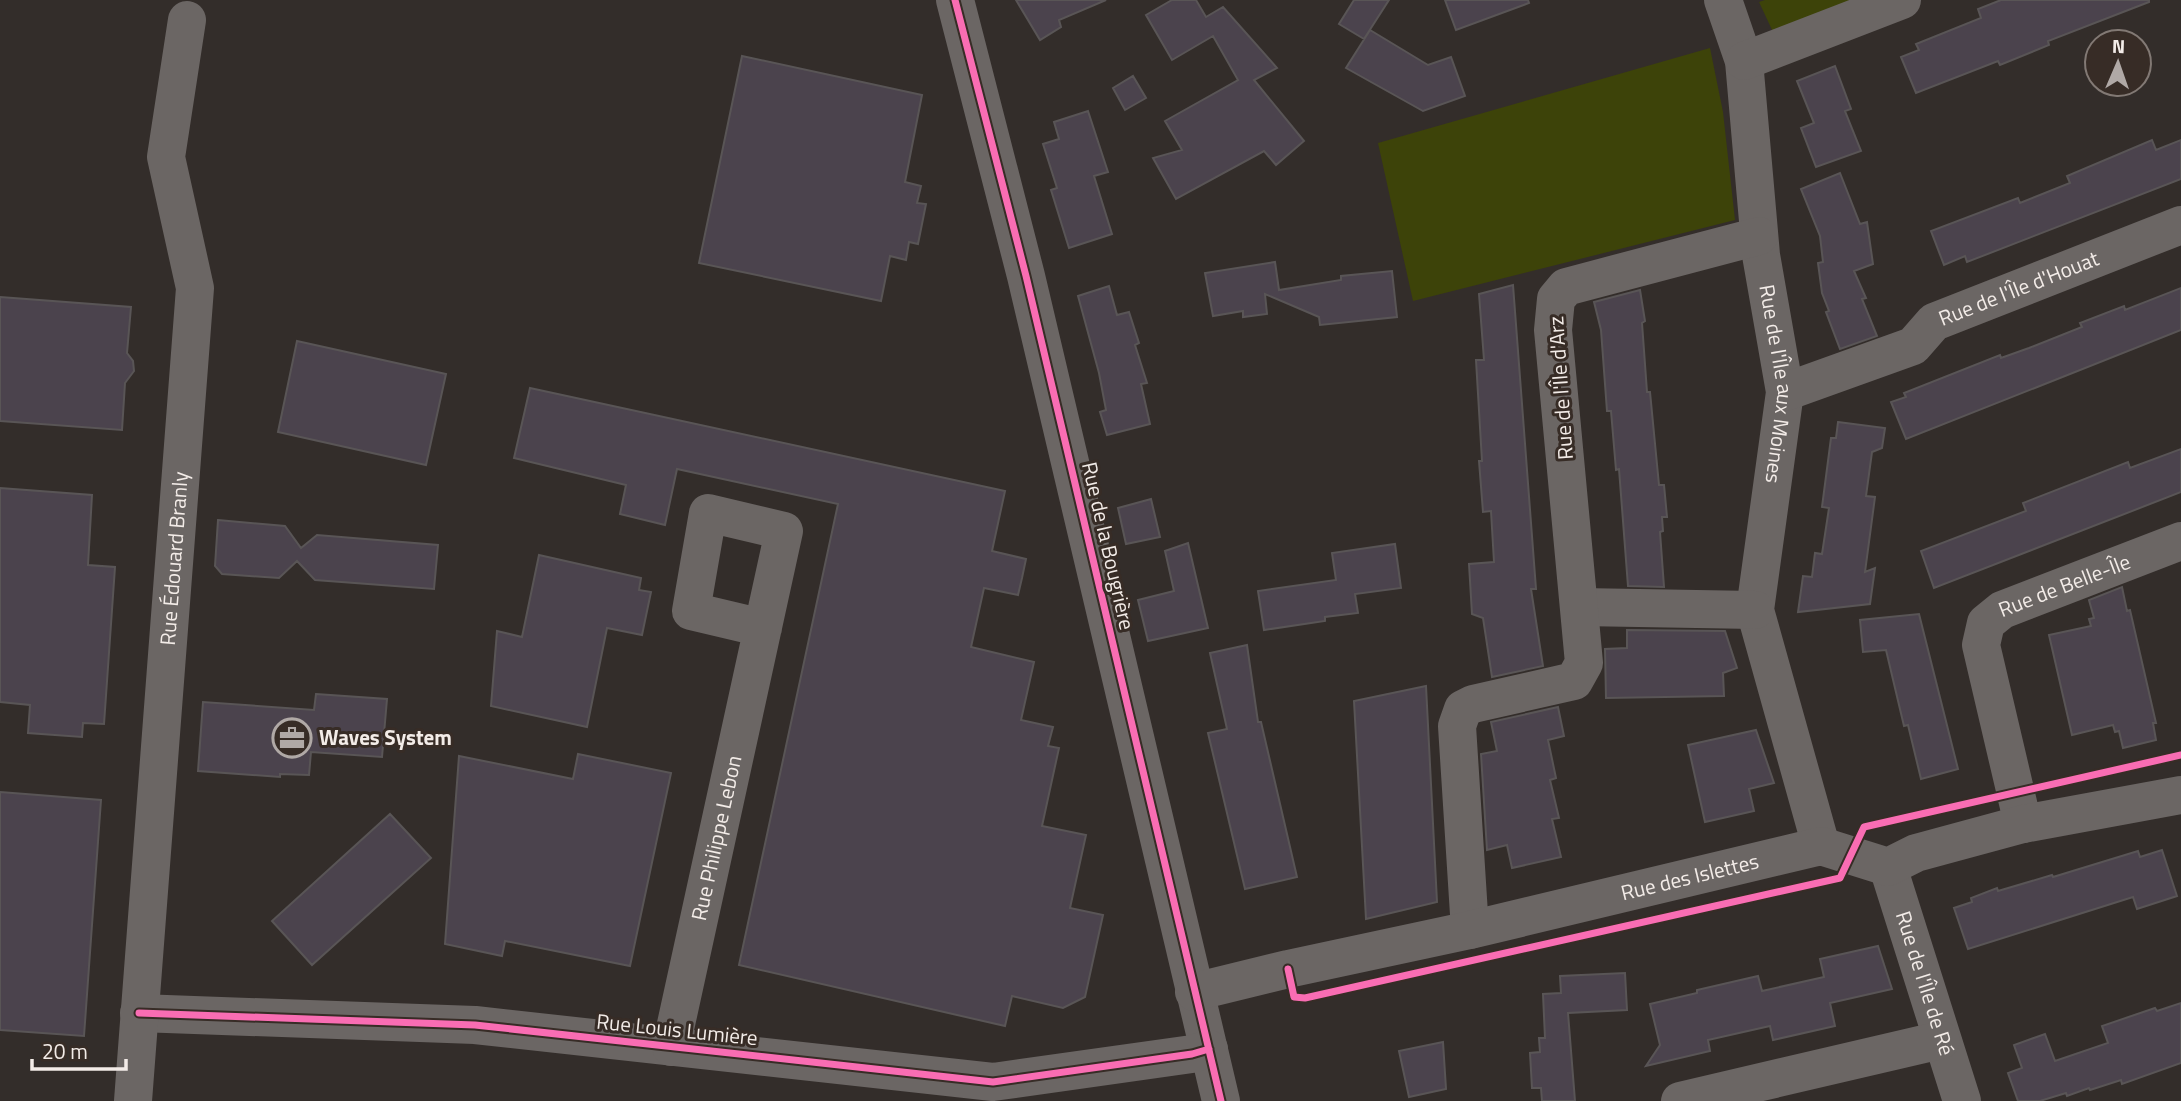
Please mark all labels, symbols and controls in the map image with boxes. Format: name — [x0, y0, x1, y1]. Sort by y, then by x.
north arrow — [2083, 28, 2153, 98]
text: N — [2112, 31, 2126, 60]
street label: Rue de l'Île d'Houat — [1934, 242, 2104, 334]
street label: Rue de l'Île aux Moines — [1751, 282, 1802, 486]
street label: Rue de l'Île d'Arz — [1539, 315, 1581, 461]
street label: Rue de la Bougrière — [1074, 459, 1144, 633]
street label: Rue Édouard Branly — [151, 470, 196, 647]
street label: Rue de Belle-Île — [1993, 545, 2135, 625]
office icon: Waves System — [271, 717, 313, 759]
place label: Waves System — [319, 721, 452, 753]
street label: Rue Philippe Lebon — [682, 752, 749, 923]
street label: Rue des Islettes — [1617, 844, 1762, 908]
street label: Rue de l'Île de Ré — [1888, 907, 1964, 1059]
street label: Rue Louis Lumière — [595, 1005, 759, 1053]
scale bar — [32, 1028, 126, 1072]
text: 20 m — [42, 1035, 88, 1067]

